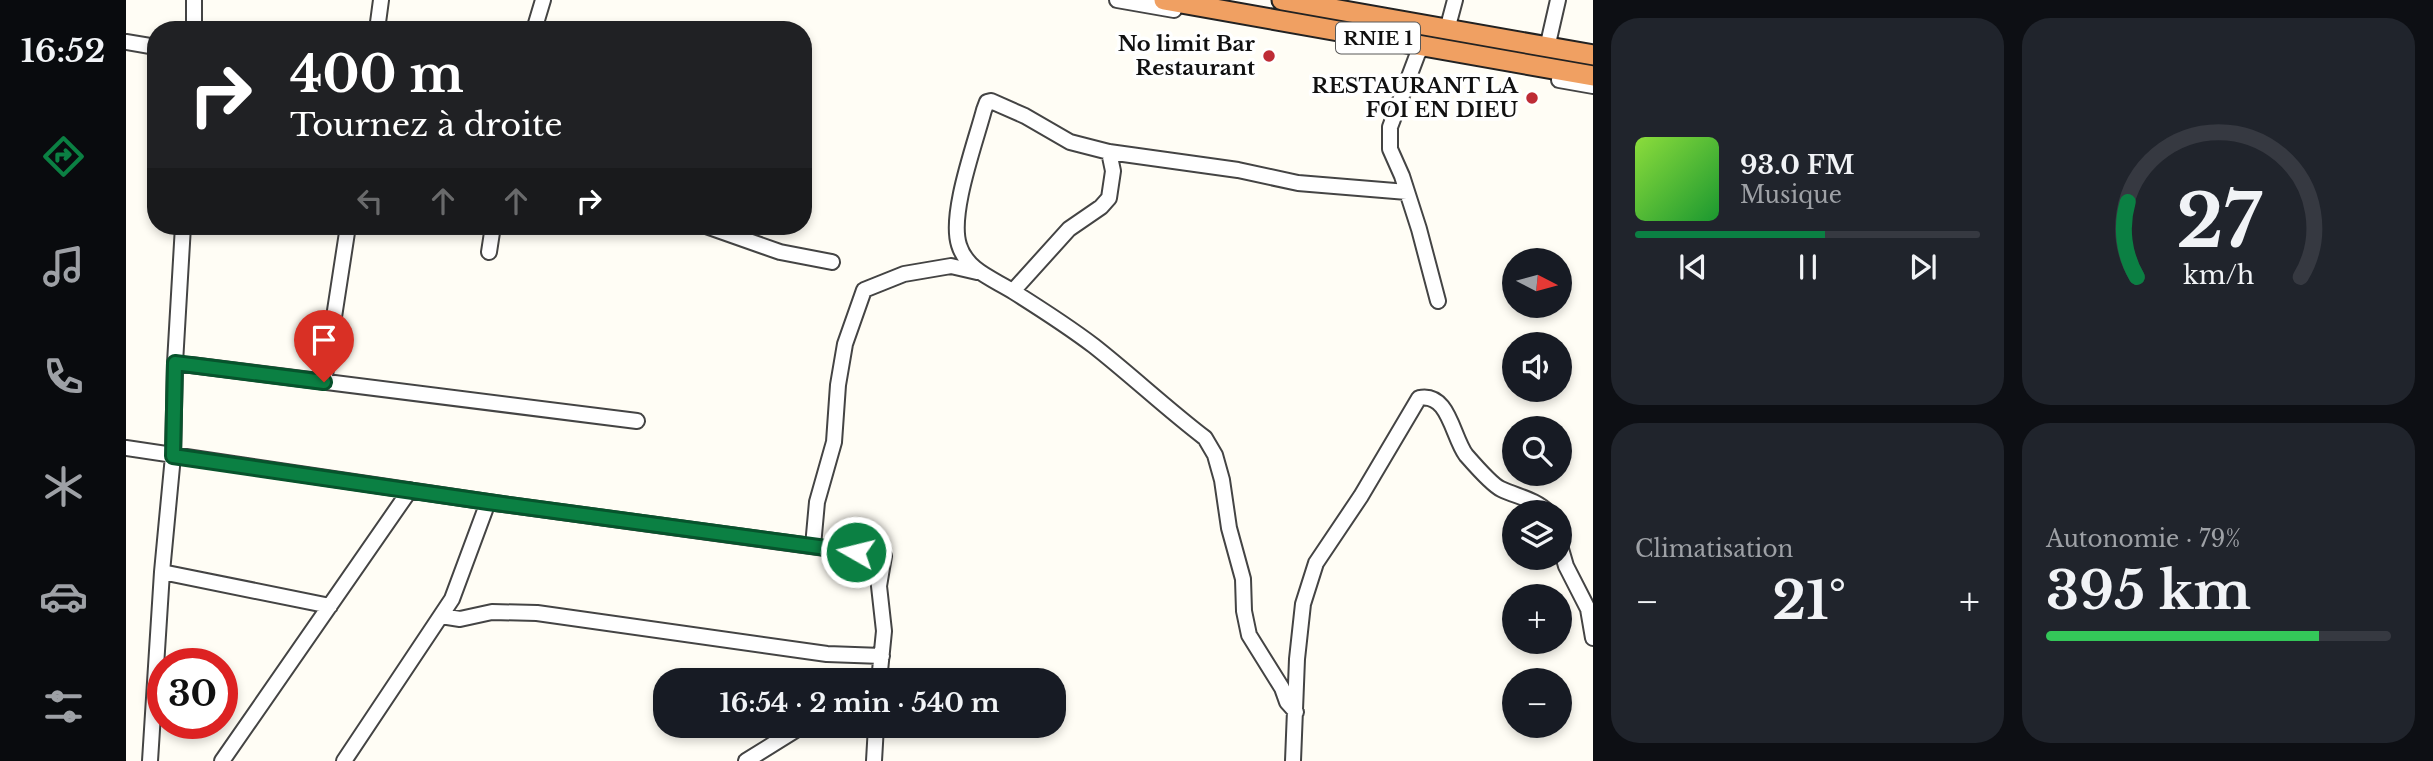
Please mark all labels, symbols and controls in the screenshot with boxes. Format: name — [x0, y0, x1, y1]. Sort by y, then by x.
road number: RNIE 1 — [1336, 22, 1420, 54]
text: 16:52 — [21, 31, 105, 71]
place label: No limit Bar Restaurant — [1118, 31, 1256, 81]
text: 400 m — [290, 44, 464, 105]
marker: No limit Bar Restaurant — [1261, 48, 1277, 64]
icon: right — [175, 49, 266, 140]
place label: RESTAURANT LA FOI EN DIEU — [1312, 73, 1519, 123]
marker: RESTAURANT LA FOI EN DIEU — [1524, 90, 1540, 106]
text: Tournez à droite — [290, 105, 563, 145]
icon: directions — [39, 132, 88, 181]
text: 93.0 FM — [1740, 149, 1855, 181]
text: 27 — [2176, 177, 2262, 268]
text: Musique — [1740, 181, 1842, 209]
icon: left — [351, 182, 389, 220]
icon: ahead — [424, 182, 462, 220]
icon: ahead — [497, 182, 535, 220]
icon: right — [570, 182, 608, 220]
icon: music — [39, 242, 88, 291]
north arrow — [1502, 248, 1572, 318]
map controls — [1502, 248, 1572, 738]
icon: previous — [1674, 248, 1712, 286]
icon: pause — [1789, 248, 1827, 286]
icon: next — [1904, 248, 1942, 286]
text: km/h — [2183, 260, 2254, 291]
pin — [294, 310, 354, 382]
icon: arrive — [305, 321, 343, 359]
button: sound — [1502, 332, 1572, 402]
icon: phone — [39, 352, 88, 401]
button: search — [1502, 416, 1572, 486]
icon: climate — [39, 462, 88, 511]
button: layers — [1502, 500, 1572, 570]
position arrow — [819, 515, 893, 589]
text: Autonomie · 79% — [2046, 525, 2241, 553]
text: Climatisation — [1635, 535, 1793, 563]
text: 395 km — [2046, 559, 2251, 623]
text: 21° — [1772, 569, 1846, 633]
icon: car — [39, 572, 88, 621]
text: − — [1635, 578, 1659, 625]
text: + — [1959, 578, 1980, 625]
button: + — [1502, 584, 1572, 654]
speed limit sign: 30 — [147, 648, 238, 739]
button: − — [1502, 668, 1572, 738]
icon: filters — [39, 682, 88, 731]
text: 16:54 · 2 min · 540 m — [719, 687, 1000, 719]

